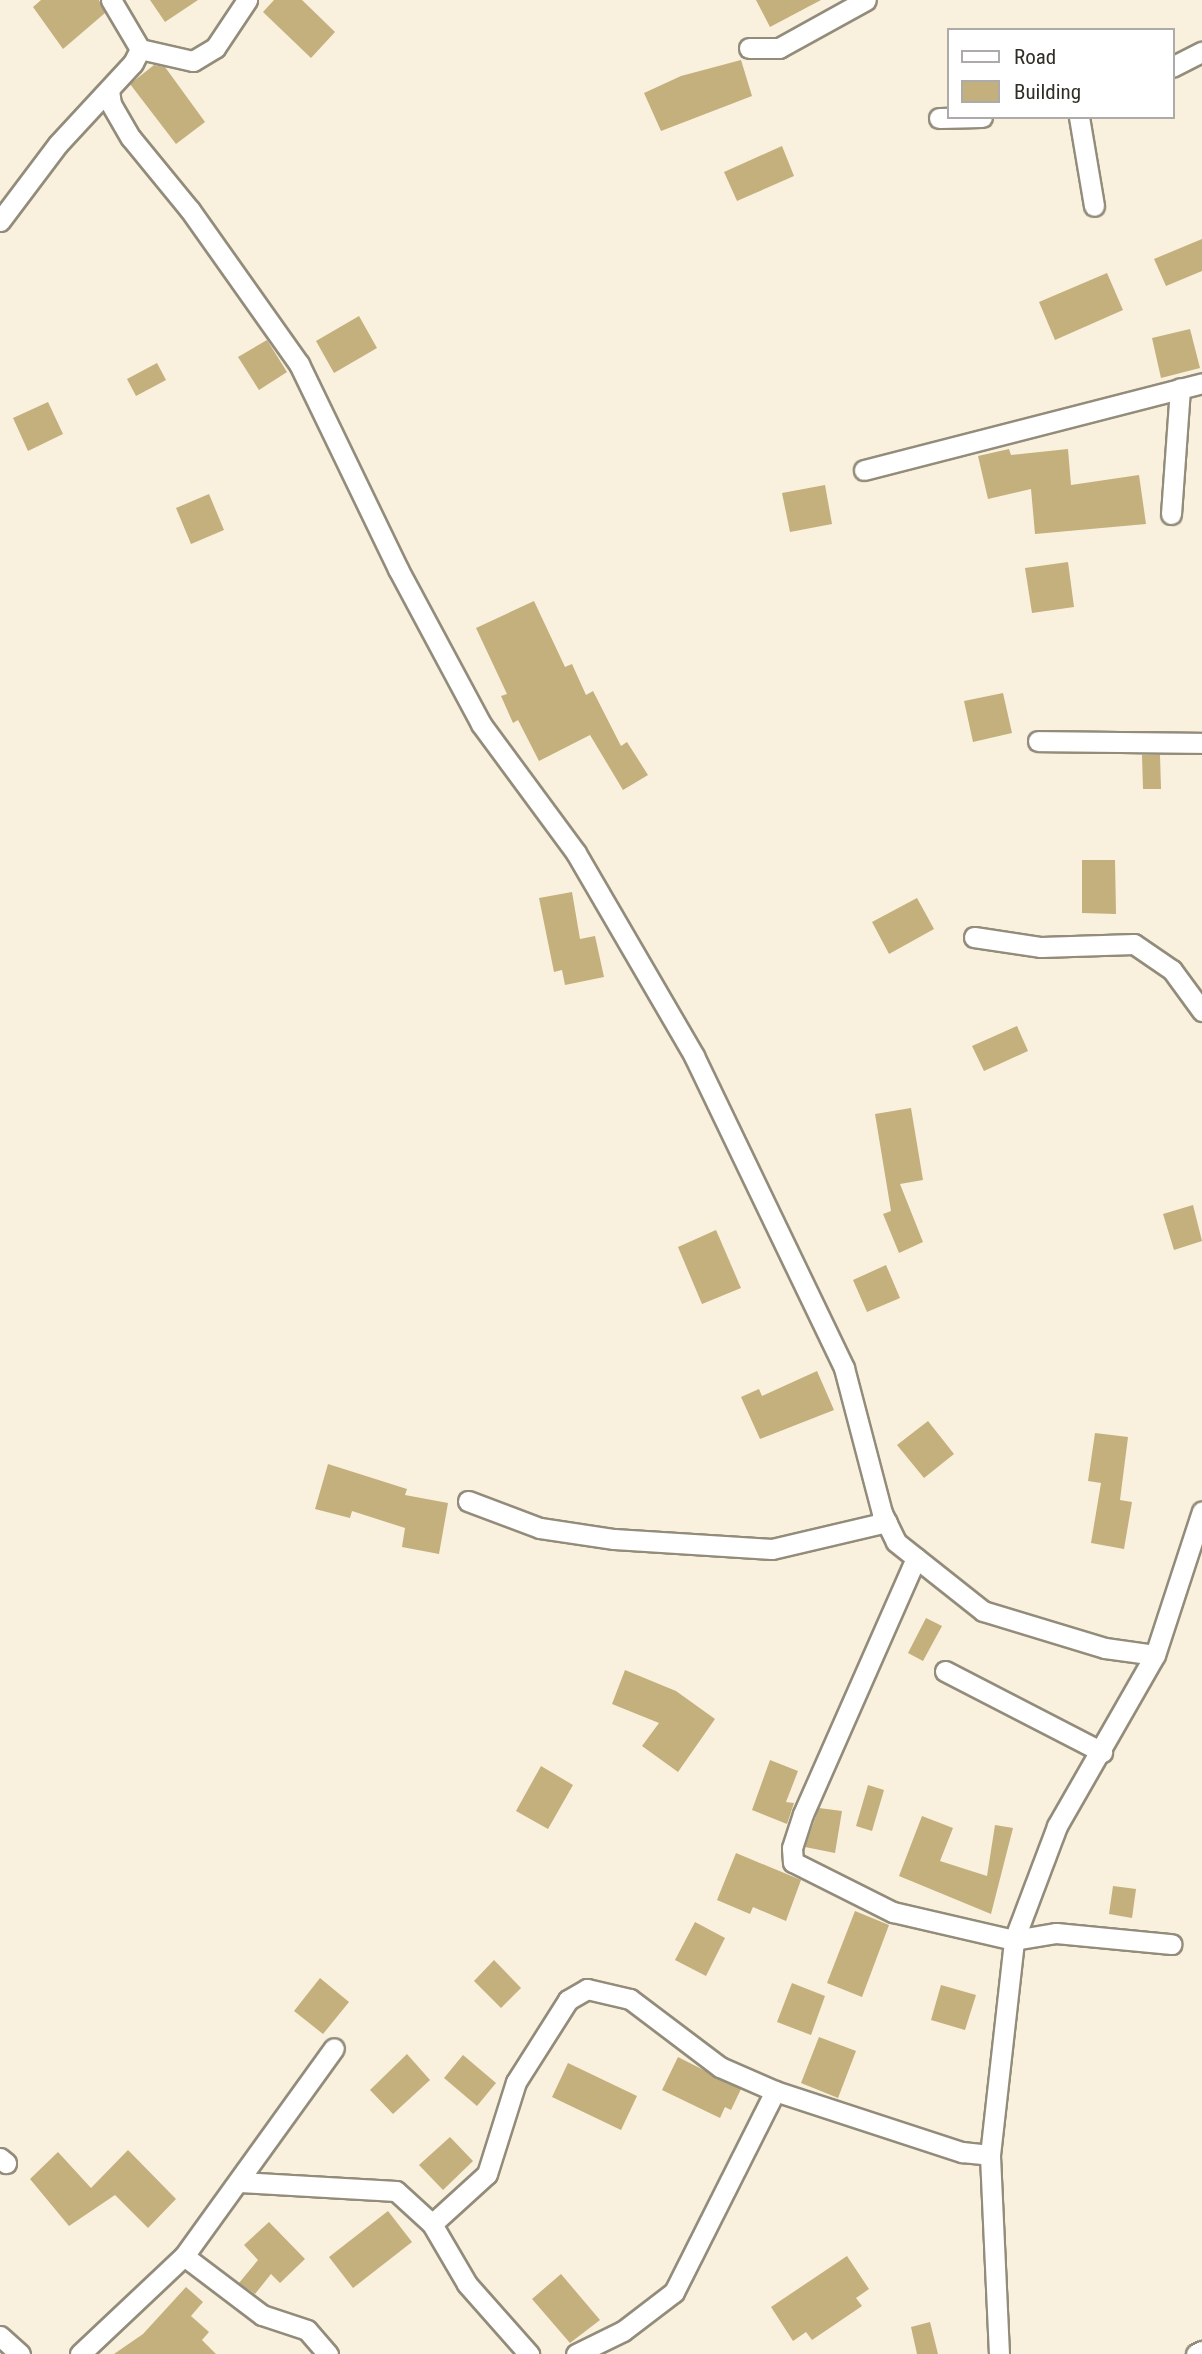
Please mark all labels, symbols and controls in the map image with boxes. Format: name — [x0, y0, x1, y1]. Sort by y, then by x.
legend — [946, 28, 1174, 119]
text: Road — [1014, 45, 1056, 69]
text: Building — [1014, 80, 1081, 104]

